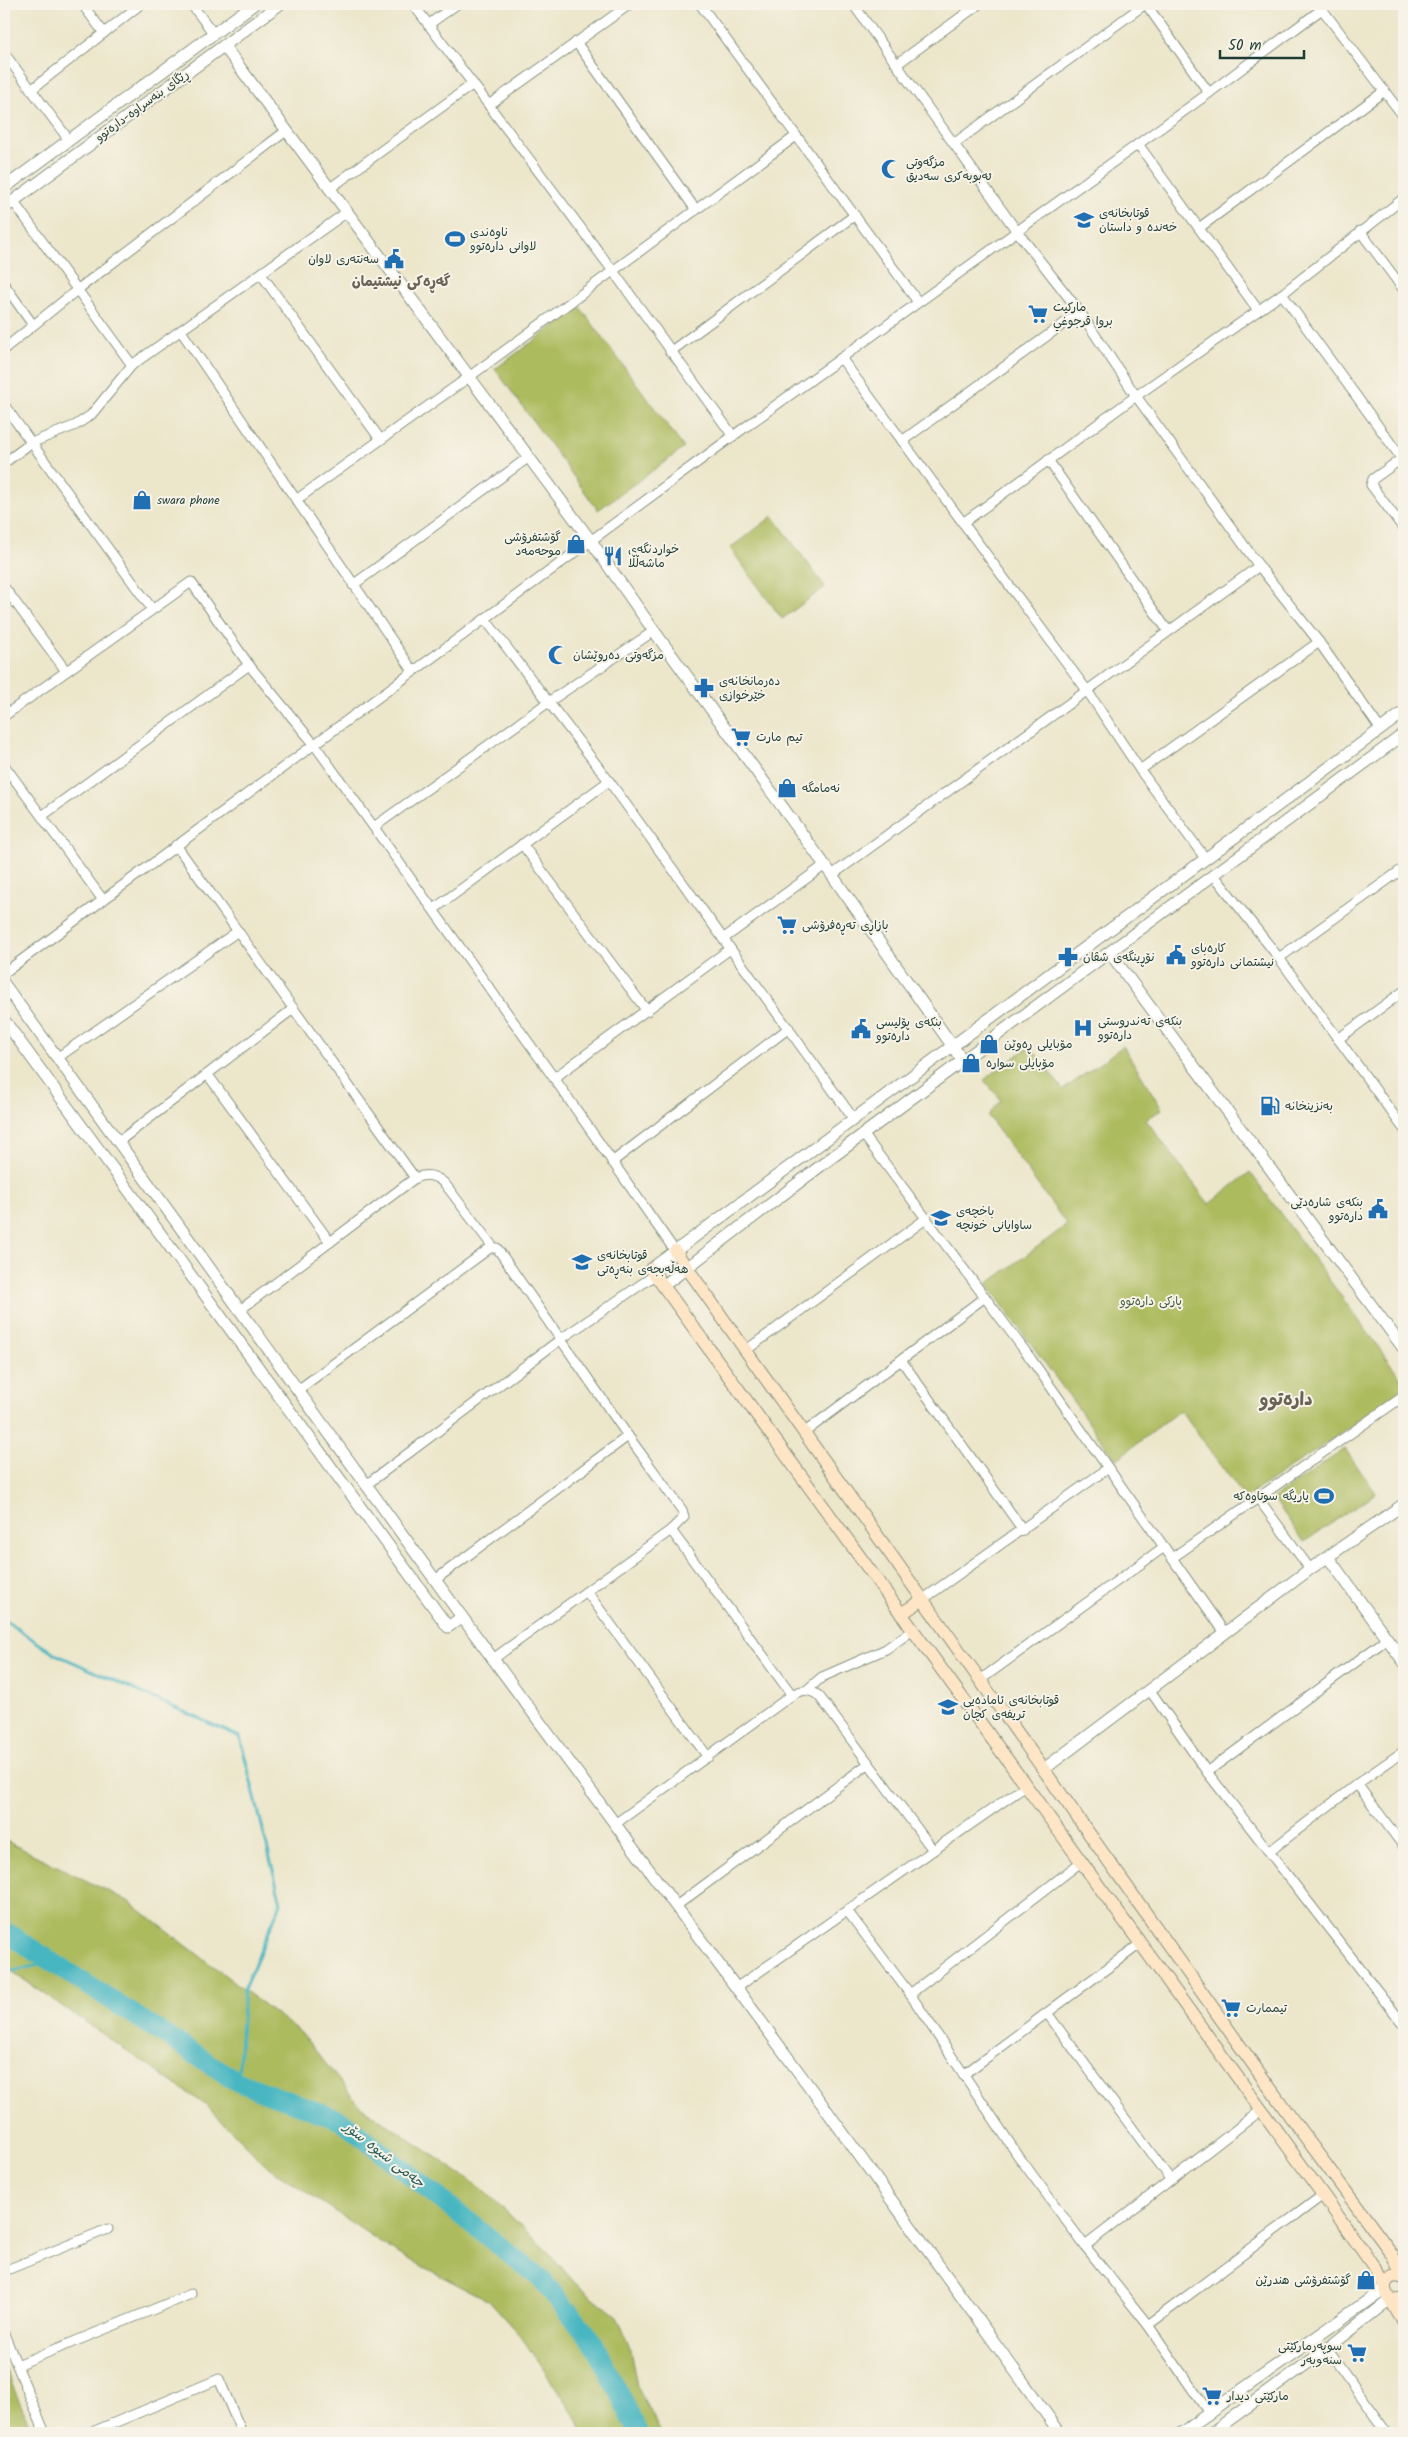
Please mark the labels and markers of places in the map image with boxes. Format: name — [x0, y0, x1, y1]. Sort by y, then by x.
place label: مزگەوتی ئەبوبەکری سەدیق — [906, 153, 992, 186]
mosque icon: مزگەوتی ئەبوبەکری سەدیق — [880, 158, 902, 180]
place label: قوتابخانەی خەندە و داستان — [1099, 204, 1177, 237]
school or university icon: قوتابخانەی خەندە و داستان — [1073, 209, 1095, 231]
place label: ناوەندی لاوانی دارەتوو — [469, 223, 536, 256]
sports icon: ناوەندی لاوانی دارەتوو — [444, 228, 466, 250]
public building icon: سەنتەری لاوان — [383, 248, 405, 270]
place label: سەنتەری لاوان — [308, 250, 379, 269]
place label: ماركيت بروا قرجوغي — [1053, 298, 1113, 332]
supermarket icon: ماركيت بروا قرجوغي — [1027, 303, 1049, 325]
shop icon: swara phone — [131, 489, 153, 511]
place label: swara phone — [157, 491, 220, 510]
place label: گۆشتفرۆشی موحەمەد — [504, 528, 561, 561]
shop icon: گۆشتفرۆشی موحەمەد — [565, 533, 587, 555]
place label: خواردنگەی ماشەڵڵا — [628, 540, 679, 573]
restaurant icon: خواردنگەی ماشەڵڵا — [602, 545, 624, 567]
mosque icon: مزگەوتی دەروێشان — [547, 644, 569, 666]
place label: مزگەوتی دەروێشان — [573, 646, 664, 665]
place label: دەرمانخانەی خێرخوازی — [719, 672, 780, 705]
pharmacy icon: دەرمانخانەی خێرخوازی — [693, 677, 715, 699]
supermarket icon: تیم مارت — [730, 726, 752, 748]
place label: تیم مارت — [756, 728, 803, 747]
shop icon: نەمامگە — [776, 777, 798, 799]
place label: نەمامگە — [802, 779, 840, 798]
supermarket icon: بازاڕی تەڕەفرۆشی — [776, 914, 798, 936]
place label: بازاڕی تەڕەفرۆشی — [802, 916, 888, 935]
place label: کارەبای نیشتمانی دارەتوو — [1190, 939, 1274, 972]
public building icon: کارەبای نیشتمانی دارەتوو — [1165, 944, 1187, 966]
pharmacy icon: نۆڕینگەی شڤان — [1057, 946, 1079, 968]
place label: نۆڕینگەی شڤان — [1083, 948, 1154, 967]
place label: بنکەی تەندروستی دارەتوو — [1097, 1012, 1182, 1045]
place label: بنکەی پۆلیسی دارەتوو — [875, 1013, 942, 1046]
hospital icon: بنکەی تەندروستی دارەتوو — [1072, 1017, 1094, 1039]
public building icon: بنکەی پۆلیسی دارەتوو — [850, 1018, 872, 1040]
shop icon: مۆبایلی ڕەوێن — [978, 1033, 1000, 1055]
place label: مۆبایلی ڕەوێن — [1004, 1035, 1072, 1054]
shop icon: مۆبایلی سوارە — [960, 1052, 982, 1074]
place label: مۆبایلی سوارە — [986, 1054, 1054, 1073]
fuel station icon: بەنزینخانە — [1259, 1095, 1281, 1117]
place label: بەنزینخانە — [1285, 1097, 1333, 1116]
place label: بنکەی شارەدێی دارەتوو — [1290, 1193, 1363, 1226]
public building icon: بنکەی شارەدێی دارەتوو — [1367, 1198, 1389, 1220]
place label: باخچەی ساوایانی خونچە — [956, 1202, 1032, 1235]
school or university icon: باخچەی ساوایانی خونچە — [930, 1207, 952, 1229]
place label: قوتابخانەی هەڵەبجەی بنەڕەتی — [597, 1246, 689, 1279]
school or university icon: قوتابخانەی هەڵەبجەی بنەڕەتی — [571, 1251, 593, 1273]
sports icon: یاریگە سوتاوەکە — [1313, 1485, 1335, 1507]
place label: یاریگە سوتاوەکە — [1234, 1487, 1309, 1506]
place label: قوتابخانەی ئامادەیی تریفەی کچان — [963, 1691, 1059, 1724]
school or university icon: قوتابخانەی ئامادەیی تریفەی کچان — [937, 1696, 959, 1718]
supermarket icon: تیممارت — [1220, 1997, 1242, 2019]
place label: تیممارت — [1246, 1999, 1288, 2018]
shop icon: گۆشتفرۆشی هندرێن — [1355, 2269, 1377, 2291]
place label: گۆشتفرۆشی هندرێن — [1256, 2271, 1351, 2290]
place label: سوپەرمارکێتی سنەوبەر — [1278, 2337, 1342, 2370]
supermarket icon: سوپەرمارکێتی سنەوبەر — [1346, 2342, 1368, 2364]
supermarket icon: مارکێتی دیدار — [1201, 2385, 1223, 2407]
place label: مارکێتی دیدار — [1226, 2387, 1289, 2406]

